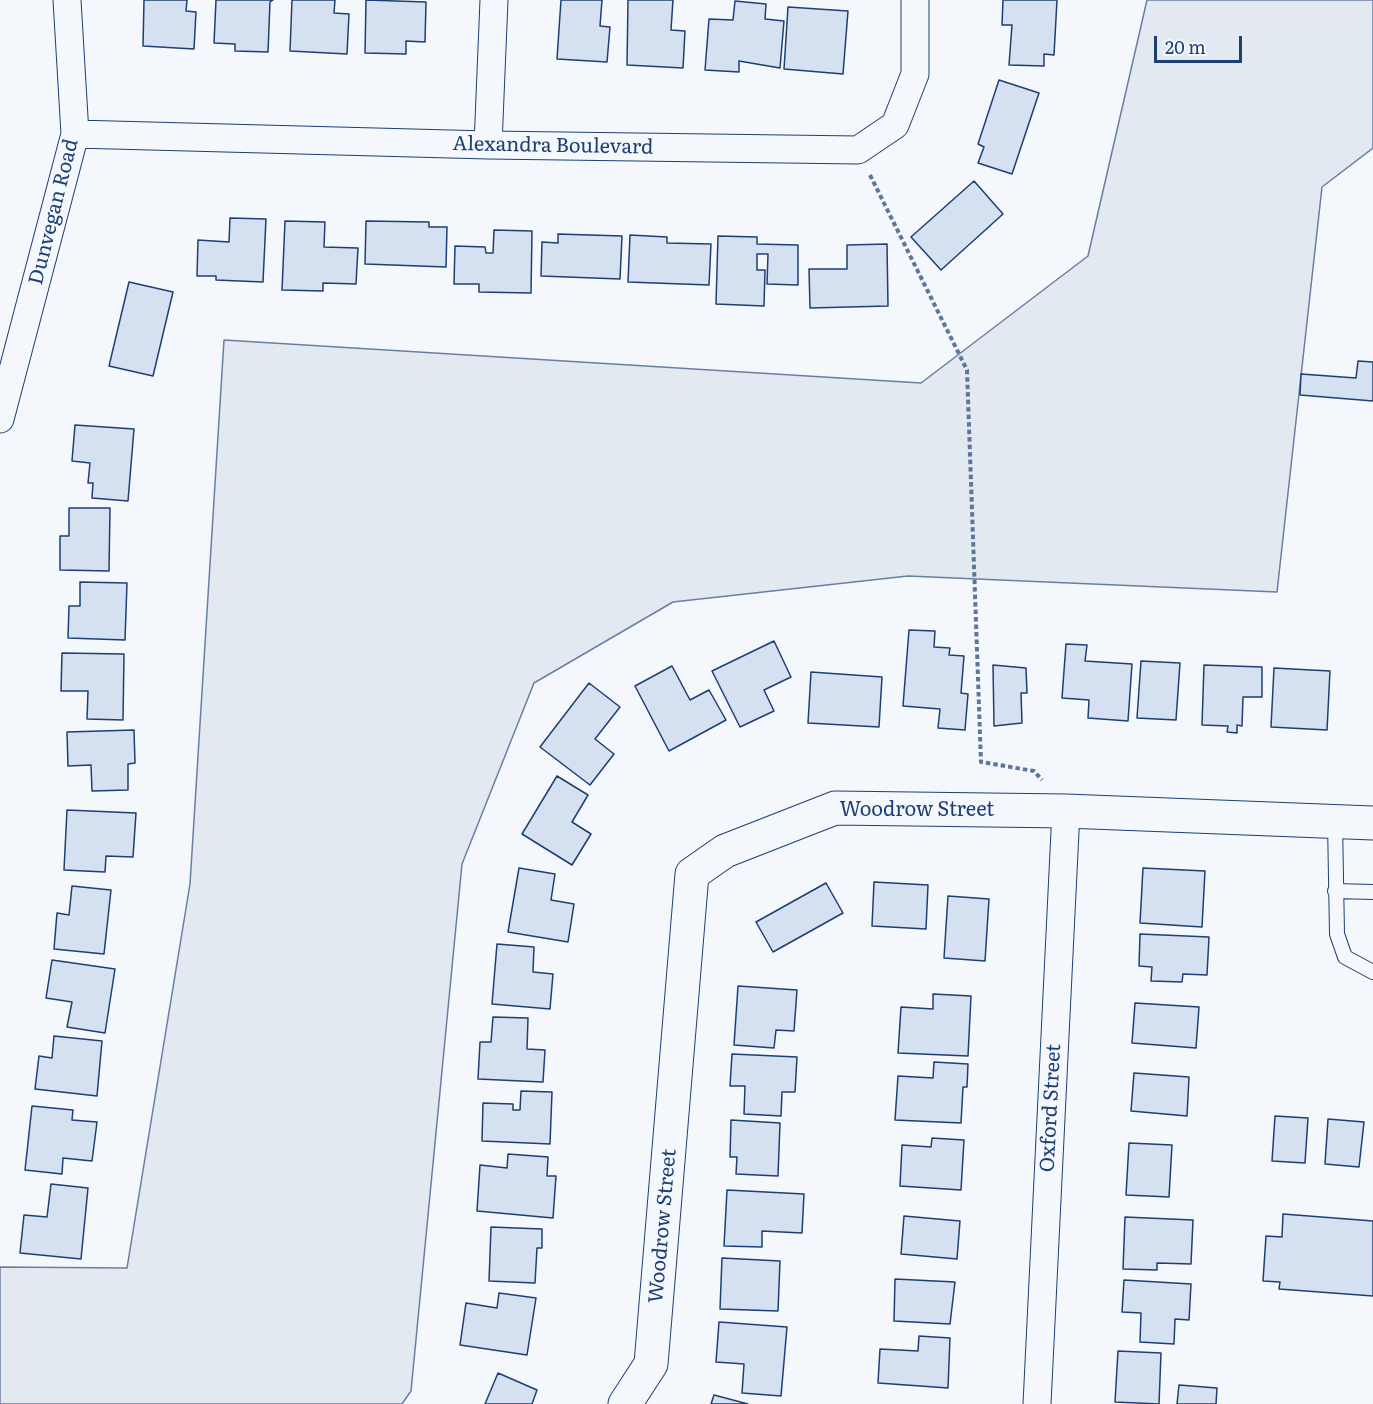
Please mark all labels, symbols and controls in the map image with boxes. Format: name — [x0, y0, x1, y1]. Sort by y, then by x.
scale bar — [1157, 24, 1246, 62]
text: 20 m — [1165, 33, 1206, 60]
street label: Alexandra Boulevard — [452, 132, 654, 160]
street label: Dunvegan Road — [24, 137, 84, 287]
street label: Woodrow Street — [840, 798, 994, 822]
street label: Oxford Street — [1036, 1043, 1066, 1173]
street label: Woodrow Street — [644, 1148, 682, 1304]

